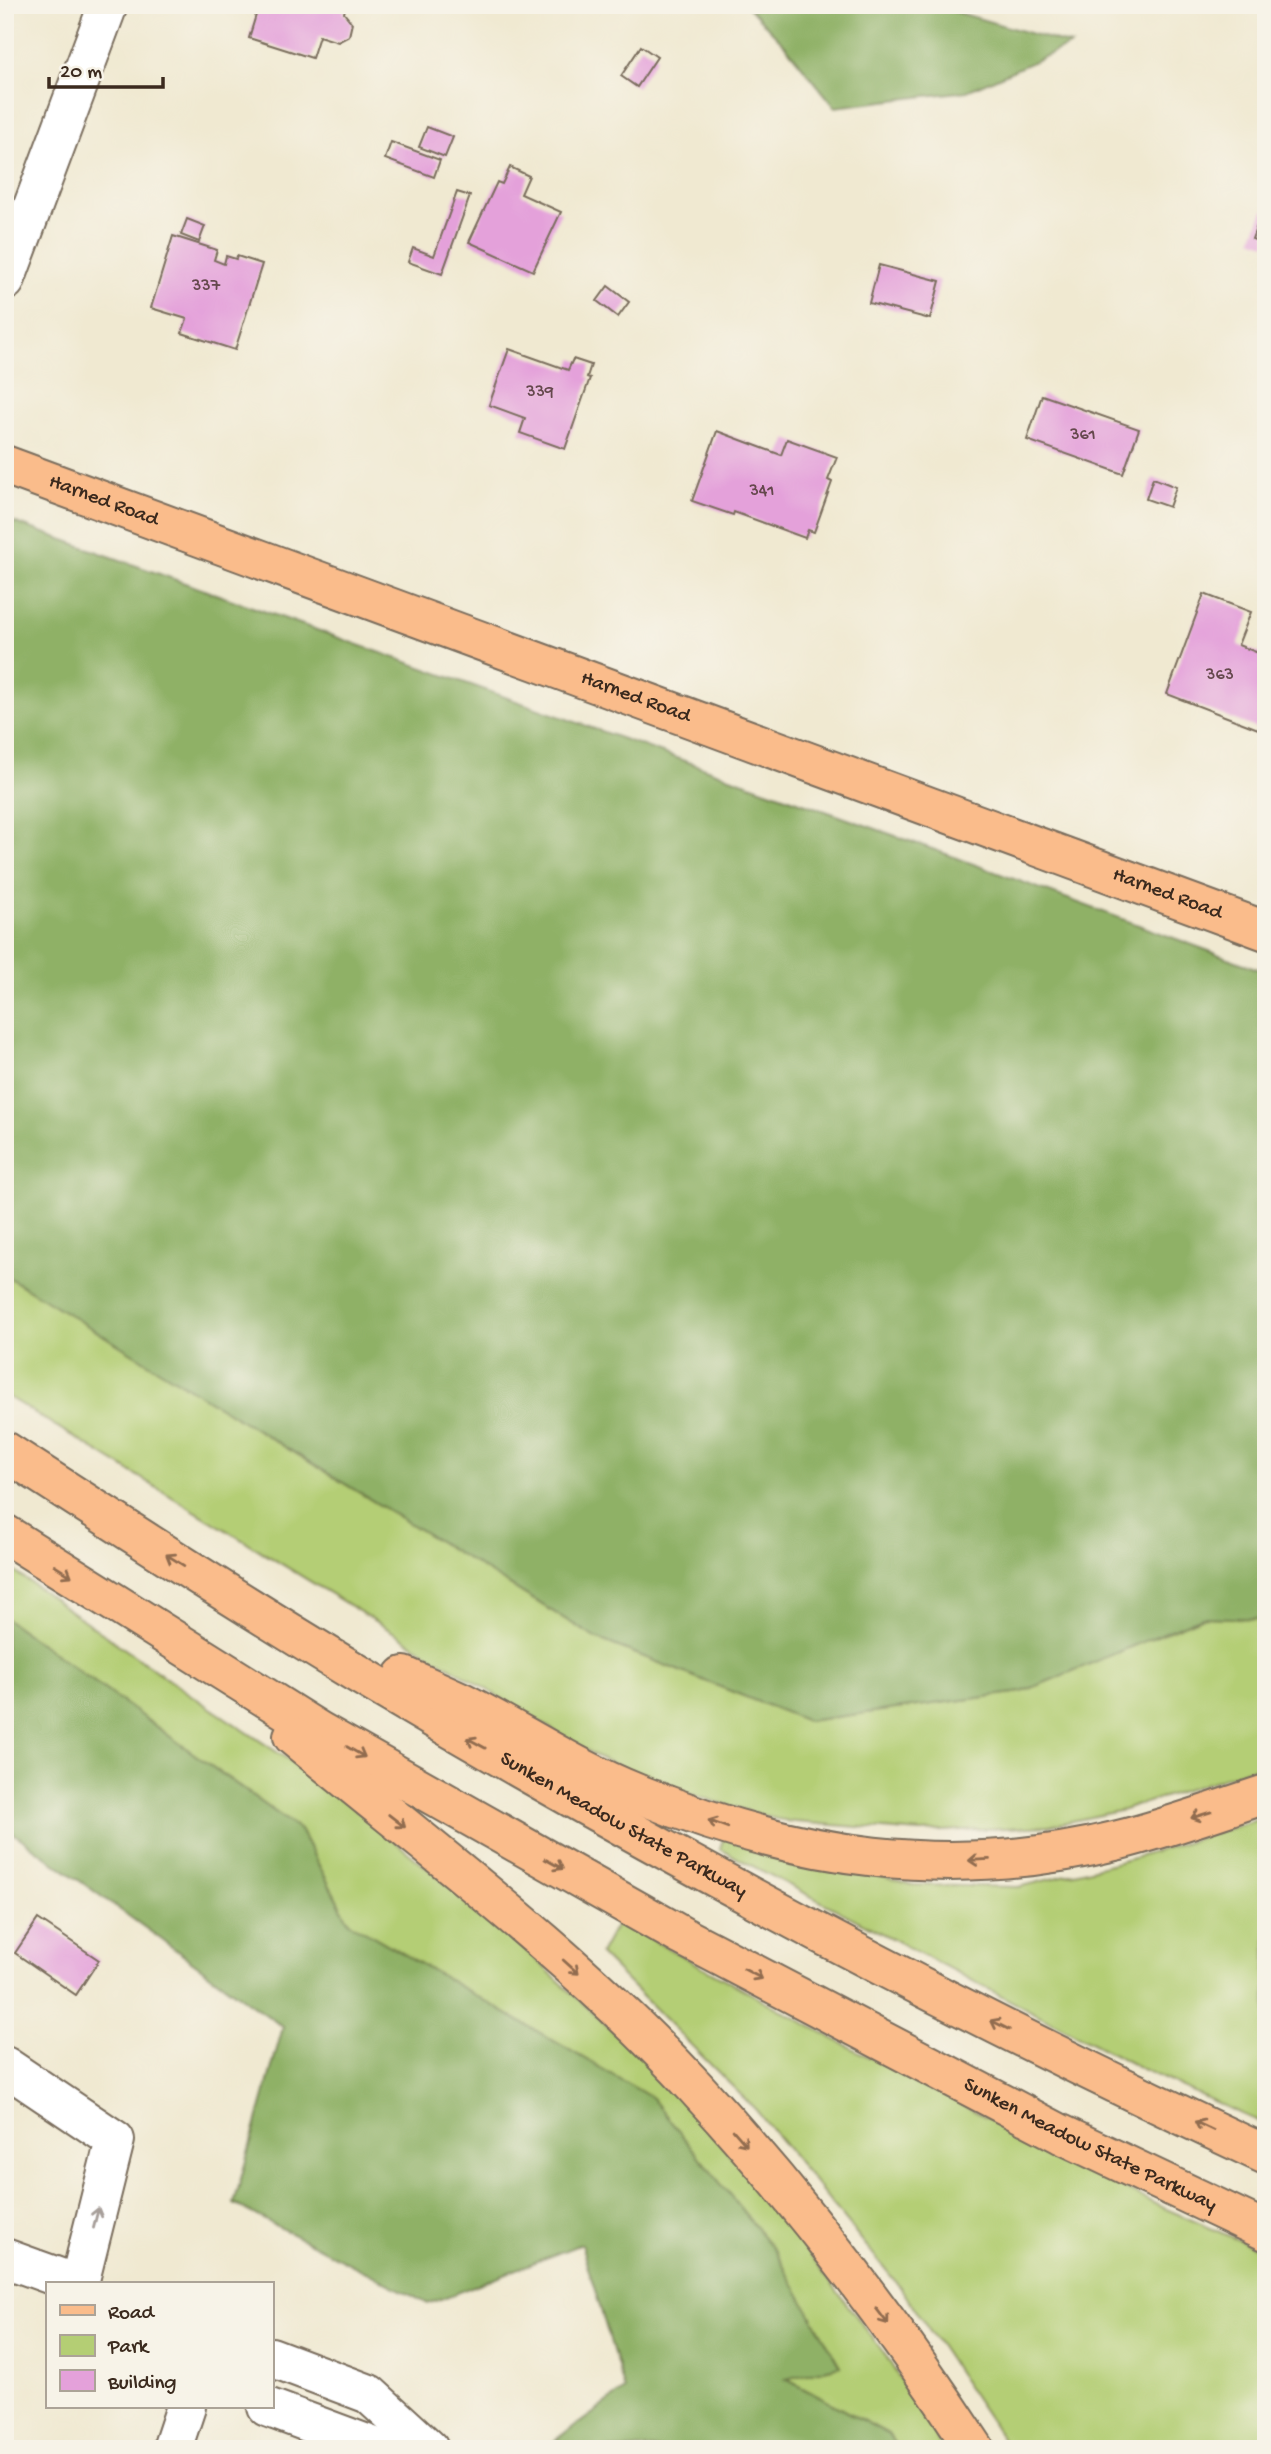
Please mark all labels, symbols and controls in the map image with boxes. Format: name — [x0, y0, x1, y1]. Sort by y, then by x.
scale bar — [49, 46, 163, 90]
text: 20 m — [60, 61, 102, 86]
house number: 337 — [191, 276, 221, 297]
house number: 339 — [525, 382, 554, 403]
house number: 361 — [1069, 425, 1096, 446]
street label: Harned Road — [45, 470, 163, 534]
house number: 341 — [748, 481, 775, 502]
house number: 363 — [1205, 665, 1234, 686]
street label: Harned Road — [577, 666, 695, 730]
street label: Harned Road — [1109, 863, 1227, 927]
one-way arrow — [166, 1553, 186, 1567]
one-way arrow — [53, 1563, 72, 1578]
one-way arrow — [466, 1736, 487, 1749]
one-way arrow — [345, 1745, 365, 1759]
street label: Sunken Meadow State Parkway — [495, 1747, 751, 1905]
one-way arrow — [1190, 1809, 1212, 1822]
one-way arrow — [387, 1813, 406, 1828]
one-way arrow — [707, 1817, 729, 1829]
one-way arrow — [967, 1854, 990, 1867]
one-way arrow — [543, 1857, 563, 1871]
one-way arrow — [562, 1959, 580, 1975]
one-way arrow — [742, 1968, 763, 1981]
one-way arrow — [990, 2018, 1011, 2032]
street label: Sunken Meadow State Parkway — [959, 2073, 1220, 2218]
one-way arrow — [1194, 2118, 1215, 2132]
one-way arrow — [732, 2129, 748, 2147]
one-way arrow — [90, 2207, 103, 2230]
legend — [46, 2282, 273, 2408]
text: Road — [108, 2302, 156, 2327]
one-way arrow — [875, 2306, 890, 2325]
text: Park — [107, 2336, 151, 2361]
text: Building — [107, 2372, 177, 2397]

